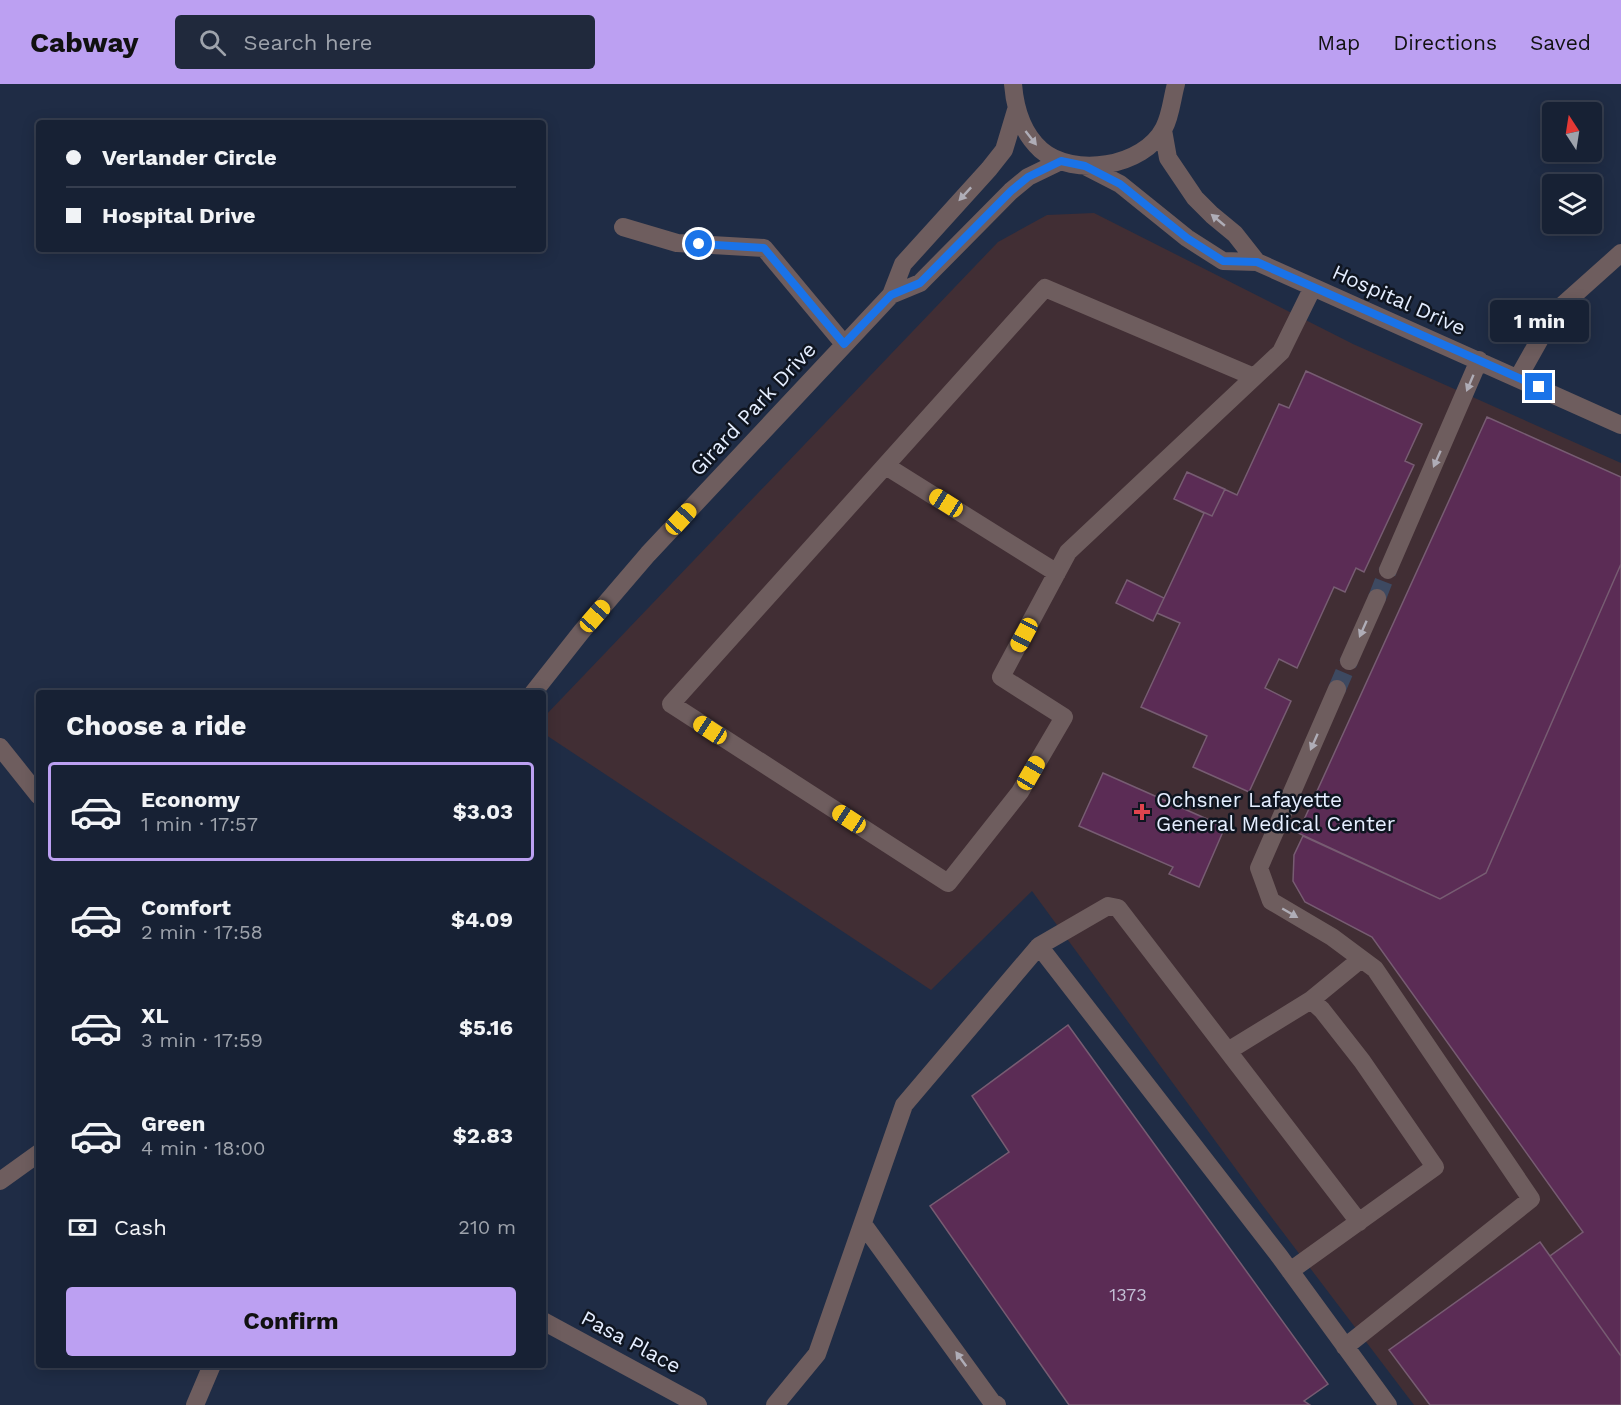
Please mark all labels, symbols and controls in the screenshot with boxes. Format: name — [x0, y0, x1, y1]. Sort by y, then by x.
search box — [175, 15, 595, 69]
text: Cabway — [30, 26, 139, 59]
icon: search — [196, 26, 229, 59]
text: Search here — [244, 30, 373, 55]
text: Map — [1317, 30, 1360, 55]
text: Directions — [1393, 30, 1497, 55]
text: Saved — [1530, 30, 1591, 55]
north arrow — [1542, 102, 1602, 162]
map controls — [1542, 102, 1602, 234]
one-way arrow — [1025, 130, 1038, 146]
text: Verlander Circle — [102, 145, 277, 170]
button: layers — [1542, 174, 1602, 234]
one-way arrow — [959, 187, 973, 201]
text: Hospital Drive — [102, 203, 256, 228]
one-way arrow — [1211, 214, 1226, 227]
route start — [685, 230, 712, 257]
street label: Hospital Drive — [1329, 259, 1470, 340]
callout: 1 min — [1490, 300, 1588, 342]
text: 1 min — [1514, 309, 1565, 333]
street label: Girard Park Drive — [684, 337, 821, 481]
route end — [1525, 373, 1552, 400]
one-way arrow — [1465, 375, 1475, 393]
one-way arrow — [1432, 451, 1441, 468]
car — [926, 486, 966, 520]
car — [662, 500, 700, 538]
car — [576, 597, 614, 635]
car — [1008, 615, 1040, 655]
one-way arrow — [1358, 621, 1367, 638]
text: Choose a ride — [66, 710, 246, 742]
car — [690, 713, 730, 747]
one-way arrow — [1309, 734, 1319, 752]
car — [1014, 753, 1048, 793]
icon: car — [69, 785, 123, 839]
text: Economy — [141, 787, 240, 812]
place label: Ochsner Lafayette General Medical Center — [1156, 787, 1396, 836]
text: $3.03 — [453, 799, 513, 824]
car — [829, 802, 869, 836]
marker: Ochsner Lafayette General Medical Center — [1133, 803, 1151, 821]
text: 1 min · 17:57 — [141, 812, 258, 836]
icon: car — [69, 893, 123, 947]
text: Comfort — [141, 895, 231, 920]
text: $4.09 — [451, 907, 513, 932]
one-way arrow — [1282, 907, 1298, 918]
text: 2 min · 17:58 — [141, 920, 263, 944]
icon: car — [69, 1001, 123, 1055]
text: XL — [141, 1003, 169, 1028]
text: $5.16 — [459, 1015, 513, 1040]
text: 3 min · 17:59 — [141, 1028, 263, 1052]
icon: car — [69, 1109, 123, 1163]
text: Green — [141, 1111, 205, 1136]
text: $2.83 — [453, 1123, 513, 1148]
text: 4 min · 18:00 — [141, 1136, 265, 1160]
icon: cash — [66, 1211, 99, 1244]
text: Cash — [114, 1215, 167, 1240]
text: 210 m — [458, 1215, 516, 1239]
house number: 1373 — [1109, 1284, 1147, 1305]
button: Confirm — [66, 1287, 516, 1356]
street label: Pasa Place — [577, 1305, 685, 1378]
one-way arrow — [955, 1352, 967, 1368]

